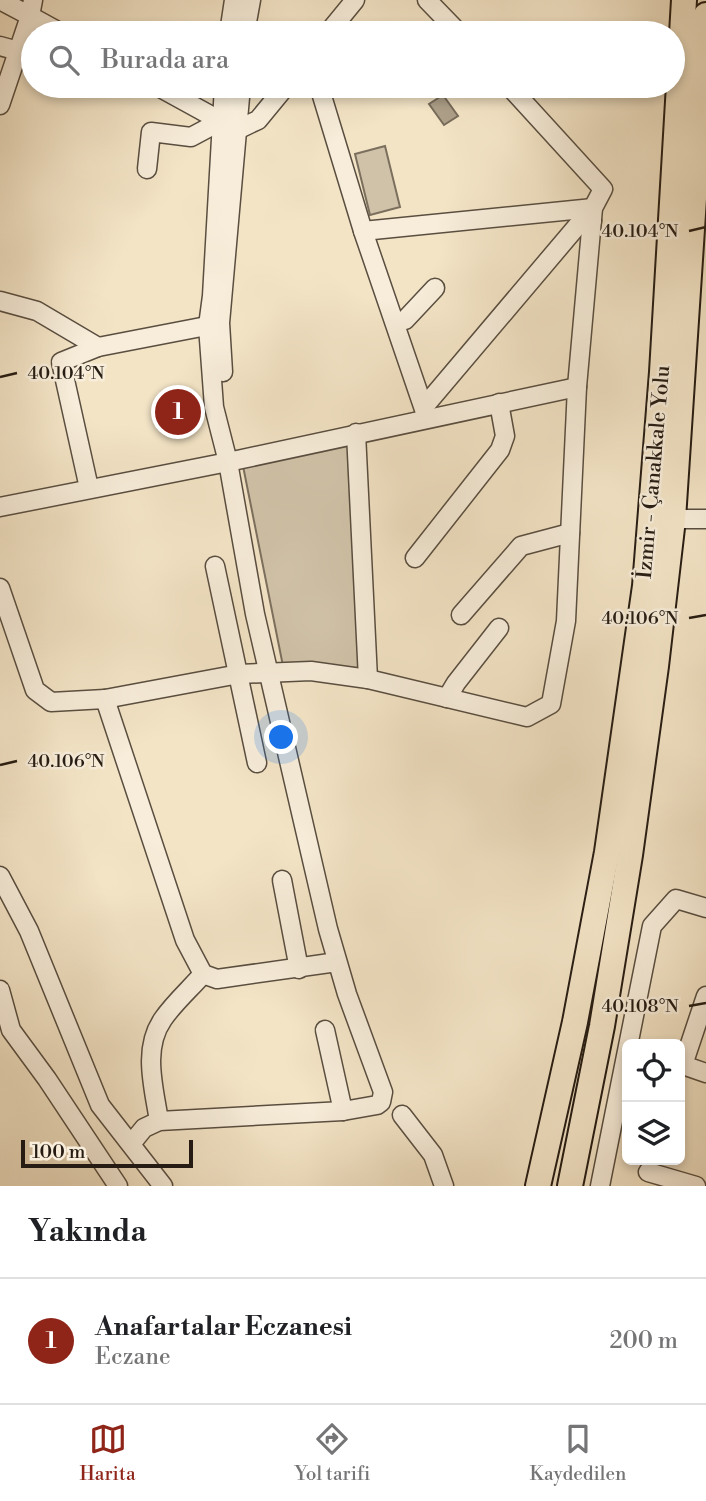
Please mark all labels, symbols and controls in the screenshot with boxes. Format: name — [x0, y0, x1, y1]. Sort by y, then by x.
search box — [21, 21, 685, 98]
icon: search — [45, 41, 83, 79]
text: Burada ara — [101, 44, 229, 76]
text: 40.104°N — [602, 220, 679, 243]
text: 40.104°N — [28, 362, 105, 385]
street label: İzmir - Çanakkale Yolu — [630, 364, 676, 580]
pin: 1 — [155, 386, 201, 438]
text: 40.106°N — [602, 607, 679, 630]
your location — [264, 720, 298, 754]
text: 40.106°N — [28, 750, 105, 773]
text: 40.108°N — [601, 995, 679, 1018]
map controls — [622, 1039, 685, 1165]
button: locate — [622, 1039, 685, 1102]
button: layers — [622, 1102, 685, 1165]
scale bar — [21, 1137, 192, 1169]
text: 100 m — [32, 1140, 85, 1164]
text: Yakında — [28, 1213, 147, 1251]
text: Anafartalar Eczanesi — [95, 1311, 352, 1343]
text: 1 — [45, 1327, 57, 1355]
text: 200 m — [610, 1327, 678, 1355]
text: Eczane — [95, 1343, 171, 1371]
tab: Harita — [80, 1420, 136, 1486]
tab: Yol tarifi — [295, 1420, 370, 1486]
tab: Kaydedilen — [529, 1420, 626, 1486]

